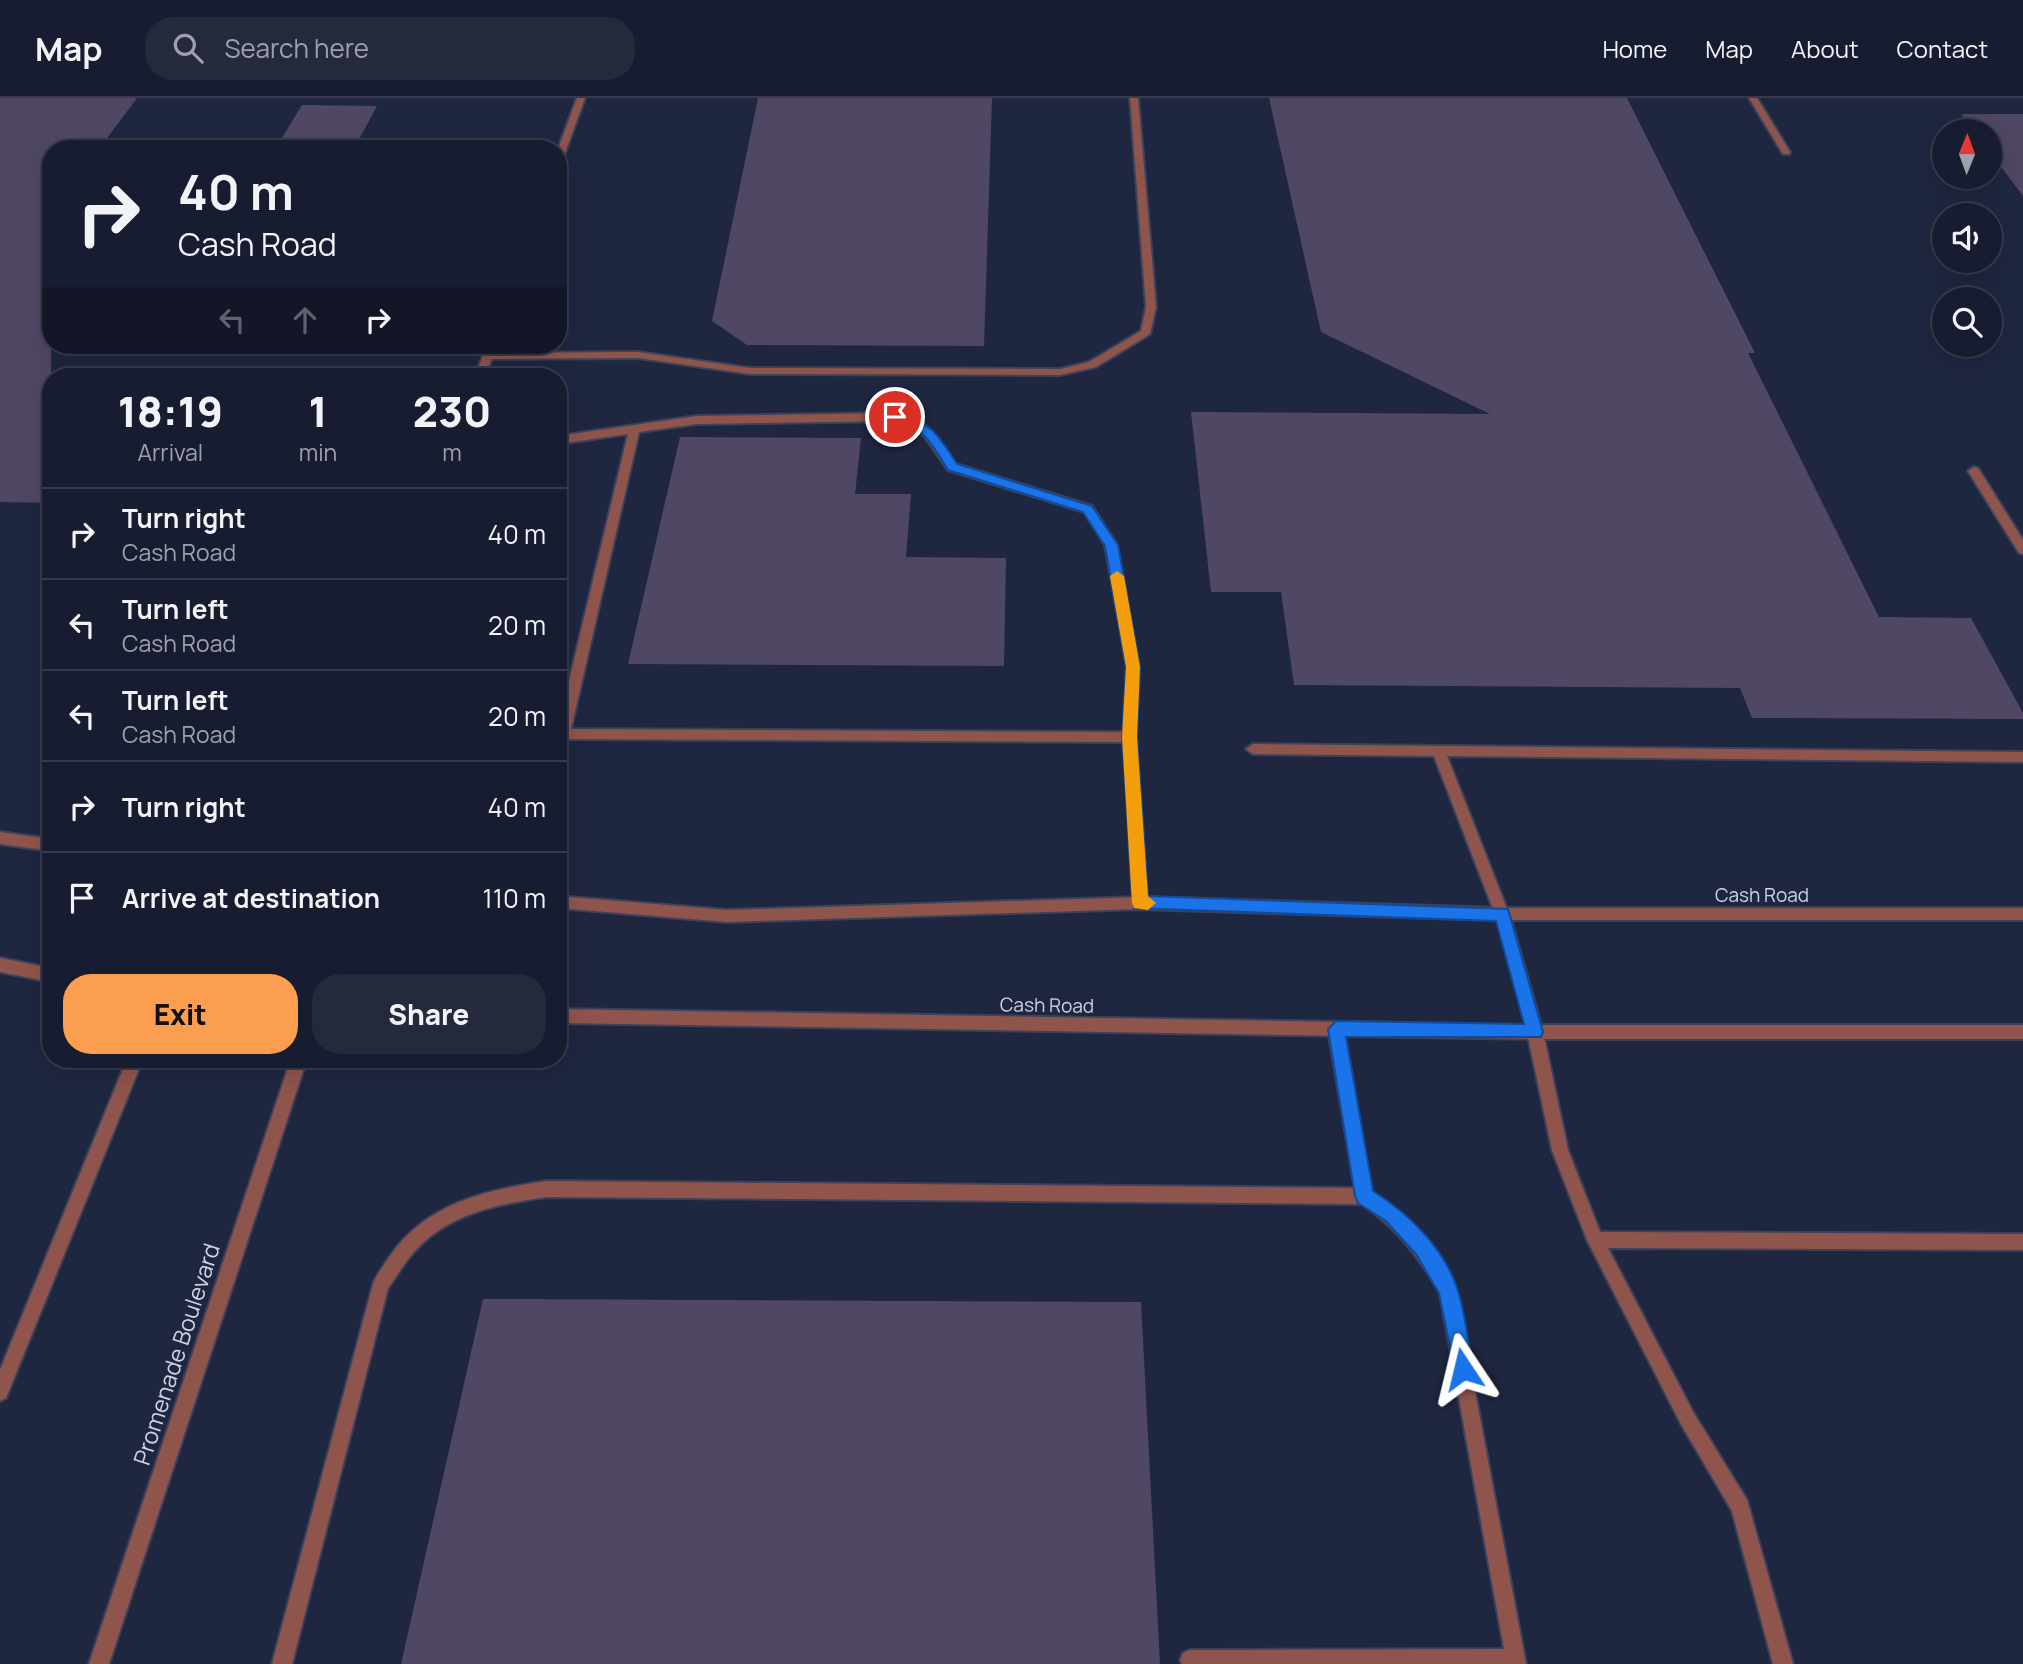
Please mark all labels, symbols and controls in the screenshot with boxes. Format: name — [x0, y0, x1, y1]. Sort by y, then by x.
search box — [145, 17, 635, 80]
text: Map — [35, 26, 103, 71]
icon: search — [169, 29, 207, 67]
text: Search here — [225, 30, 369, 66]
text: Home — [1602, 32, 1667, 65]
text: Map — [1705, 32, 1753, 65]
text: About — [1791, 32, 1859, 65]
text: Contact — [1897, 32, 1988, 65]
north arrow — [1932, 119, 2002, 189]
map controls — [1932, 119, 2002, 357]
text: 40 m — [178, 158, 294, 225]
icon: right — [63, 168, 154, 259]
button: sound — [1932, 203, 2002, 273]
text: Cash Road — [178, 222, 337, 266]
button: search — [1932, 287, 2002, 357]
icon: left — [213, 301, 251, 339]
icon: ahead — [286, 301, 324, 339]
icon: right — [359, 301, 397, 339]
text: 18:19 — [118, 382, 223, 440]
text: 1 — [308, 382, 327, 440]
text: 230 — [413, 382, 491, 440]
pin — [865, 387, 925, 447]
icon: arrive — [876, 398, 914, 436]
text: Arrival — [138, 436, 203, 468]
text: min — [299, 436, 337, 468]
text: m — [442, 436, 462, 468]
text: Turn right — [122, 500, 246, 536]
icon: right — [63, 515, 101, 553]
text: 40 m — [488, 516, 546, 552]
text: Cash Road — [122, 536, 236, 568]
text: Turn left — [122, 591, 229, 627]
icon: left — [63, 606, 101, 644]
text: 20 m — [488, 607, 546, 643]
text: Cash Road — [122, 627, 236, 659]
text: Turn left — [122, 682, 229, 718]
icon: left — [63, 697, 101, 735]
text: 20 m — [488, 698, 546, 734]
text: Cash Road — [122, 718, 236, 750]
icon: right — [63, 788, 101, 826]
text: Turn right — [122, 789, 246, 825]
text: 40 m — [488, 789, 546, 825]
icon: arrive — [63, 879, 101, 917]
text: Arrive at destination — [122, 880, 380, 916]
text: 110 m — [483, 880, 546, 916]
street label: Cash Road — [1715, 882, 1809, 908]
button: Exit — [63, 974, 298, 1054]
button: Share — [312, 974, 546, 1054]
street label: Cash Road — [1000, 991, 1094, 1019]
street label: Promenade Boulevard — [125, 1239, 227, 1469]
position arrow — [1426, 1332, 1500, 1406]

